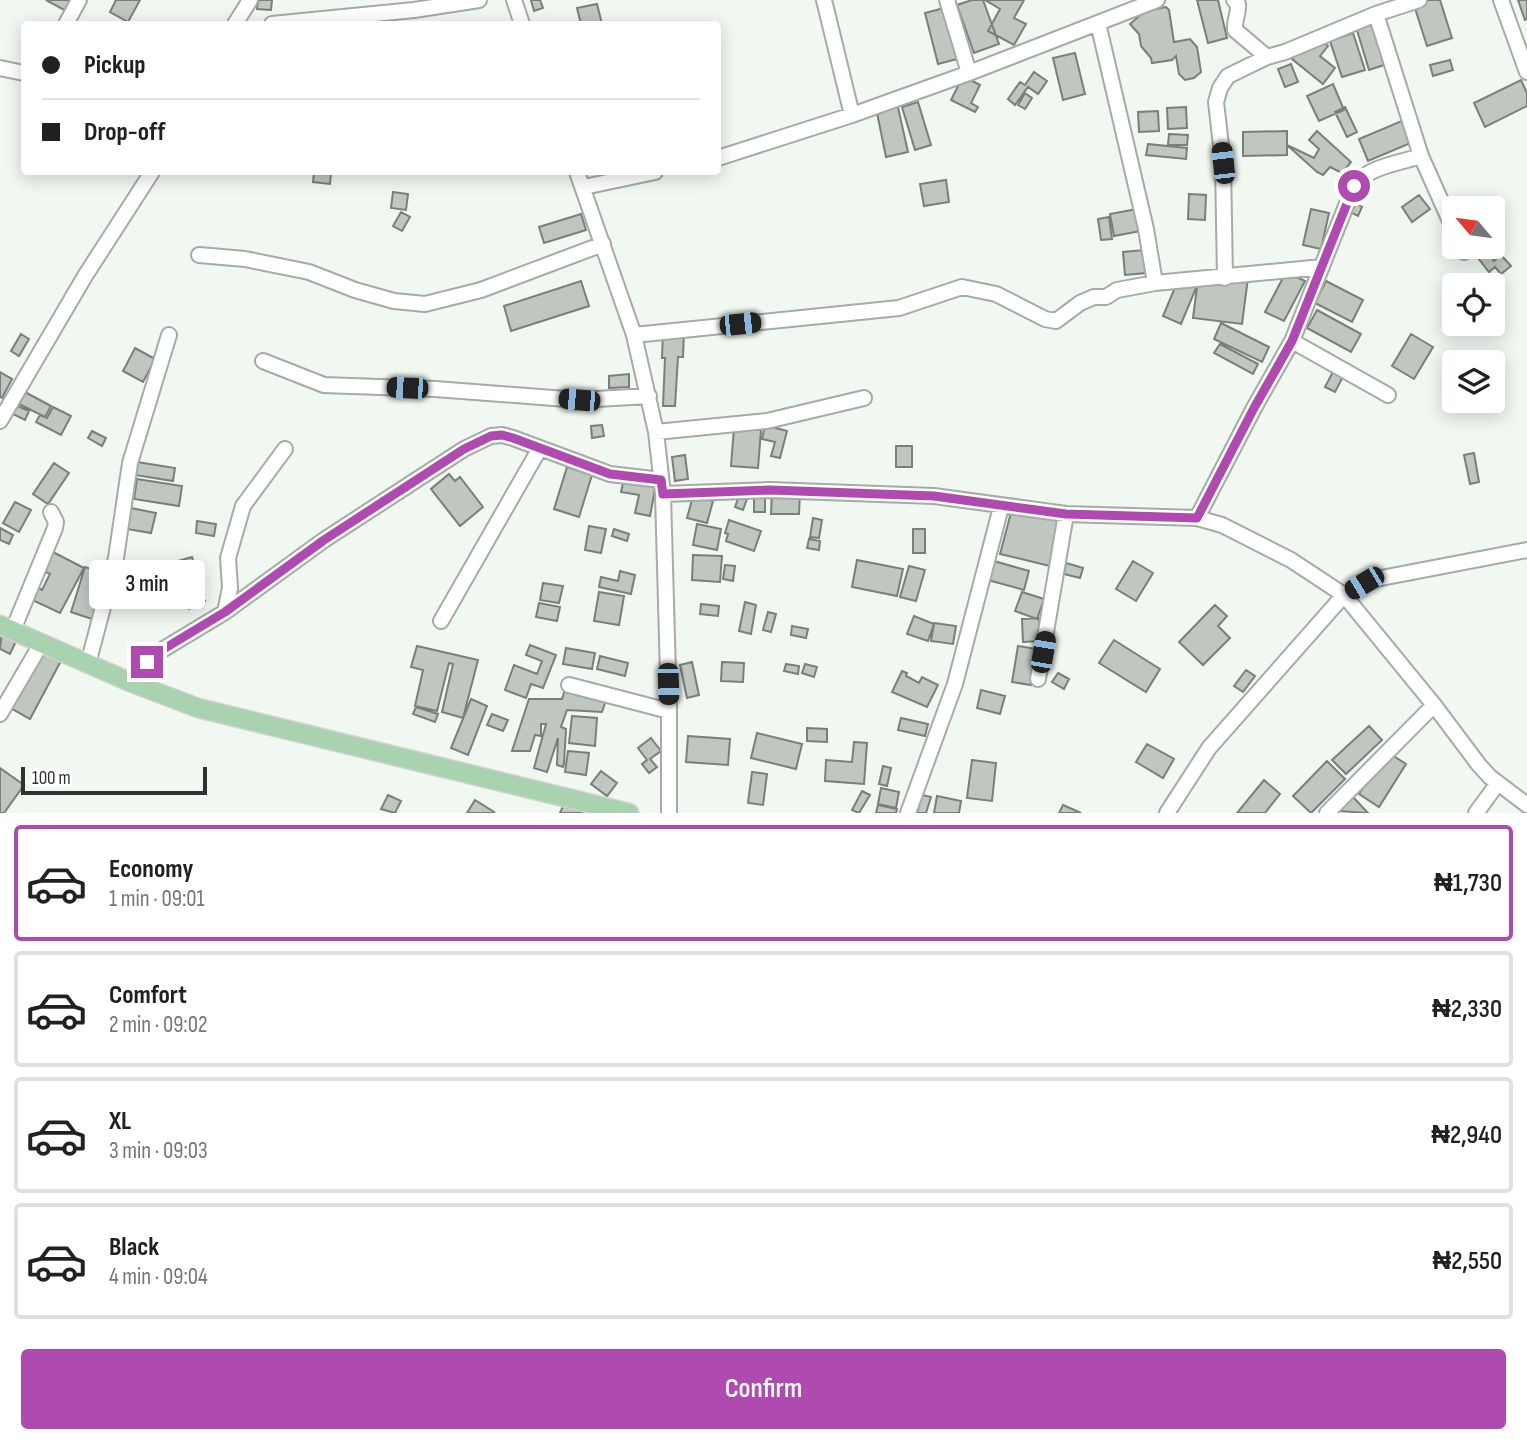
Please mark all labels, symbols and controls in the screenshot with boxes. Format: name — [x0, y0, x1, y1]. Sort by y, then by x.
text: Pickup — [84, 50, 146, 81]
text: Drop-off — [84, 117, 165, 148]
car — [1211, 141, 1236, 185]
route start — [1338, 170, 1370, 202]
north arrow — [1442, 196, 1505, 259]
map controls — [1442, 196, 1505, 413]
button: locate — [1442, 273, 1505, 336]
car — [719, 311, 762, 337]
button: layers — [1442, 350, 1505, 413]
car — [386, 377, 429, 399]
car — [558, 388, 601, 412]
callout: 3 min — [89, 560, 205, 610]
car — [1341, 563, 1388, 603]
text: 3 min — [125, 570, 169, 598]
car — [1030, 629, 1057, 675]
route end — [131, 646, 163, 678]
car — [657, 663, 680, 705]
scale bar — [21, 764, 206, 796]
text: 100 m — [32, 767, 71, 790]
icon: car — [25, 852, 88, 915]
text: Economy — [109, 854, 193, 885]
text: ₦1,730 — [1434, 868, 1502, 899]
text: 1 min · 09:01 — [109, 885, 205, 913]
icon: car — [25, 978, 88, 1041]
text: Comfort — [109, 980, 187, 1011]
text: ₦2,330 — [1432, 994, 1502, 1025]
text: 2 min · 09:02 — [109, 1011, 207, 1039]
icon: car — [25, 1104, 88, 1167]
text: XL — [109, 1106, 131, 1137]
text: ₦2,940 — [1431, 1120, 1502, 1151]
text: 3 min · 09:03 — [109, 1137, 208, 1165]
icon: car — [25, 1230, 88, 1293]
text: Black — [109, 1232, 159, 1263]
text: ₦2,550 — [1432, 1246, 1502, 1277]
text: 4 min · 09:04 — [109, 1263, 208, 1291]
button: Confirm — [21, 1349, 1506, 1429]

